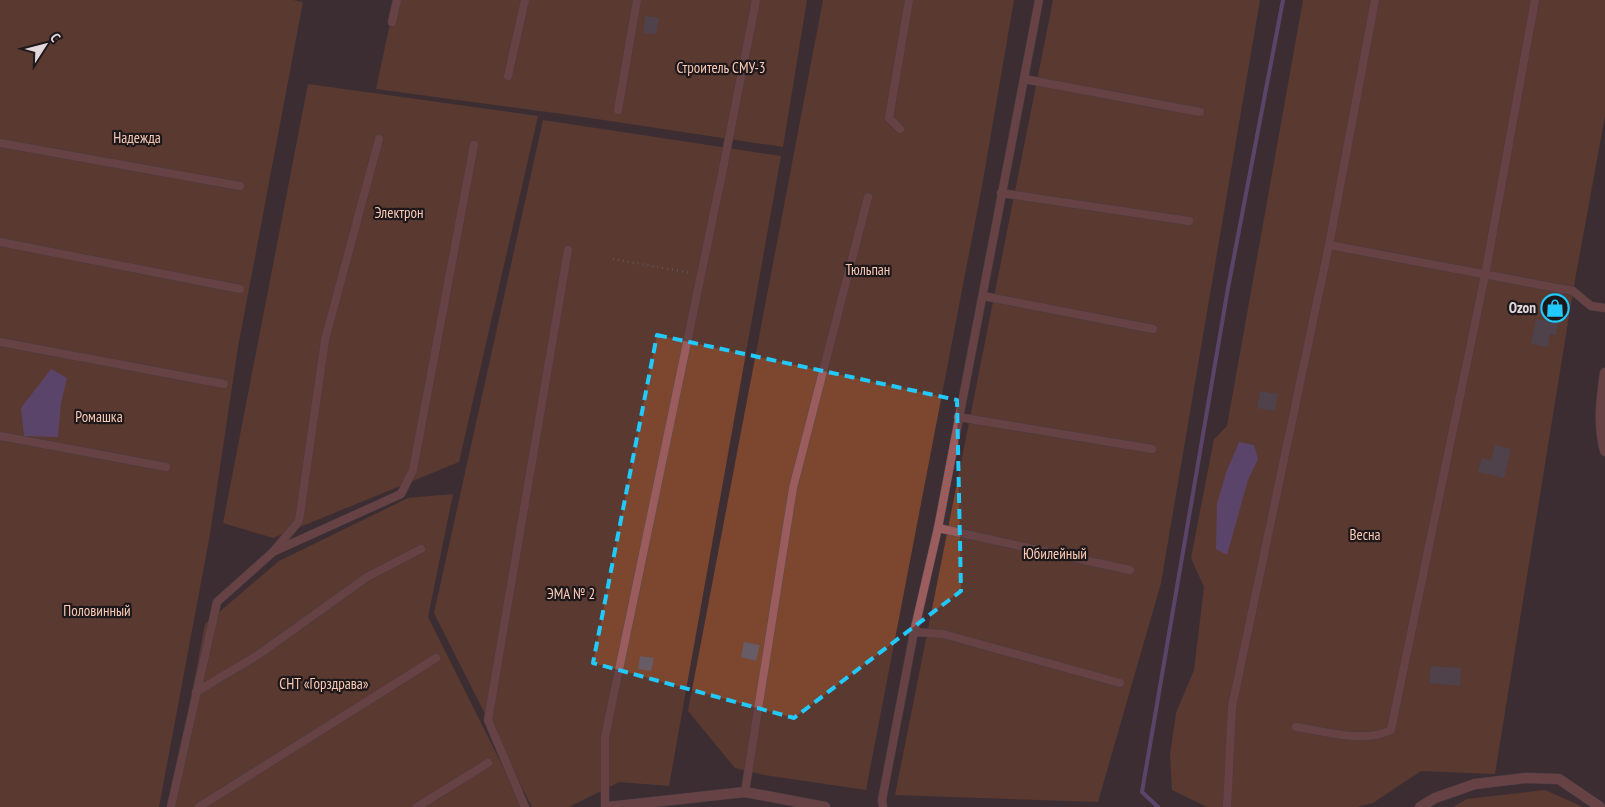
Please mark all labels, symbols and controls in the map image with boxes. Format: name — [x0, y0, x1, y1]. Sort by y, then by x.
north arrow — [20, 20, 70, 70]
text: С — [46, 29, 65, 46]
park label: Строитель СМУ-3 — [676, 58, 766, 77]
park label: Надежда — [113, 128, 161, 147]
park label: Электрон — [374, 203, 424, 222]
park label: Тюльпан — [846, 260, 890, 279]
shop icon: Ozon — [1540, 293, 1570, 323]
place label: Ozon — [1509, 298, 1536, 317]
park label: Ромашка — [75, 407, 123, 426]
park label: Весна — [1350, 525, 1381, 544]
park label: Юбилейный — [1023, 544, 1087, 563]
park label: ЭМА № 2 — [547, 584, 595, 603]
park label: Половинный — [63, 601, 131, 620]
park label: СНТ «Горздрава» — [279, 674, 369, 693]

